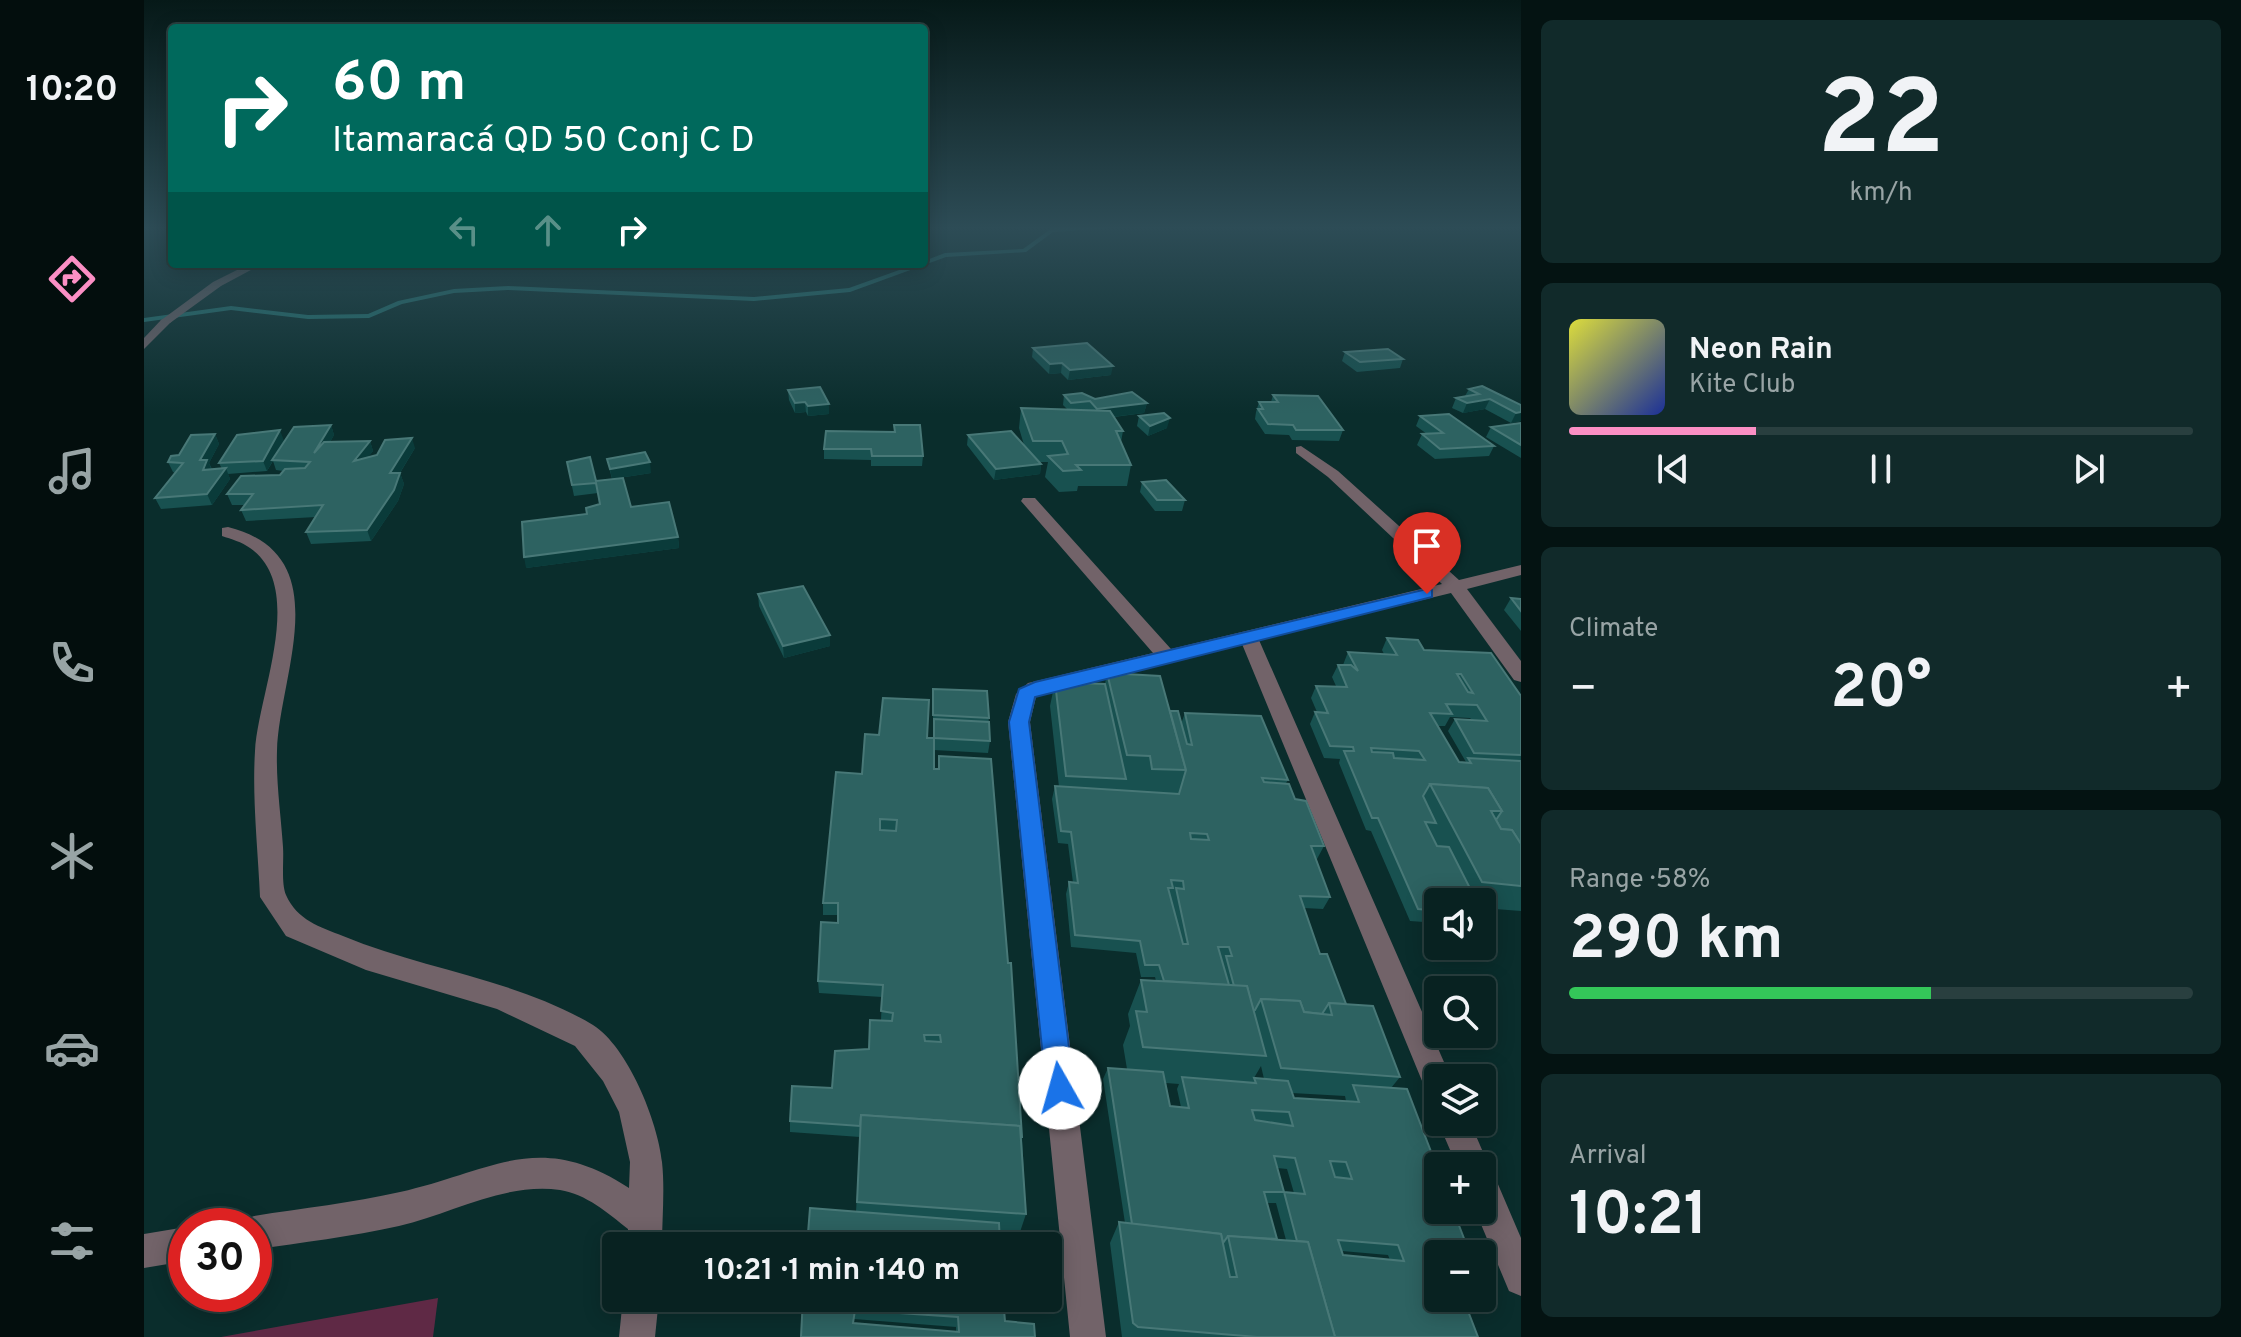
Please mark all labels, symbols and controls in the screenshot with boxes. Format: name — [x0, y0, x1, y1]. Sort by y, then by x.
text: 60 m — [332, 50, 466, 120]
icon: right — [200, 56, 304, 160]
text: 22 — [1817, 59, 1945, 191]
text: 10:20 — [26, 68, 118, 114]
text: Itamaracá QD 50 Conj C D — [332, 119, 755, 165]
text: km/h — [1849, 177, 1913, 210]
icon: left — [442, 208, 486, 252]
icon: ahead — [526, 208, 570, 252]
icon: right — [610, 208, 654, 252]
icon: directions — [44, 251, 100, 307]
text: Neon Rain — [1689, 332, 1833, 369]
text: Kite Club — [1689, 369, 1795, 402]
icon: music — [44, 443, 100, 499]
icon: previous — [1651, 447, 1695, 491]
icon: pause — [1859, 447, 1903, 491]
icon: next — [2067, 447, 2111, 491]
pin — [1393, 512, 1461, 594]
icon: arrive — [1405, 524, 1449, 568]
text: Climate — [1569, 613, 1658, 646]
icon: phone — [44, 635, 100, 691]
text: 20° — [1830, 653, 1932, 729]
text: − — [1569, 663, 1597, 719]
text: + — [2165, 663, 2193, 719]
icon: climate — [44, 828, 100, 884]
text: Range · 58% — [1569, 864, 1710, 897]
map controls — [1424, 888, 1496, 1312]
button: sound — [1424, 888, 1496, 960]
text: 290 km — [1569, 904, 1783, 980]
button: search — [1424, 976, 1496, 1048]
icon: car — [44, 1020, 100, 1076]
position arrow — [1018, 1046, 1102, 1130]
button: layers — [1424, 1064, 1496, 1136]
text: Arrival — [1569, 1140, 1647, 1173]
button: + — [1424, 1152, 1496, 1224]
text: 10:21 — [1569, 1180, 1708, 1256]
speed limit sign: 30 — [168, 1208, 272, 1312]
icon: filters — [44, 1213, 100, 1269]
button: − — [1424, 1240, 1496, 1312]
text: 10:21 · 1 min · 140 m — [704, 1253, 960, 1290]

